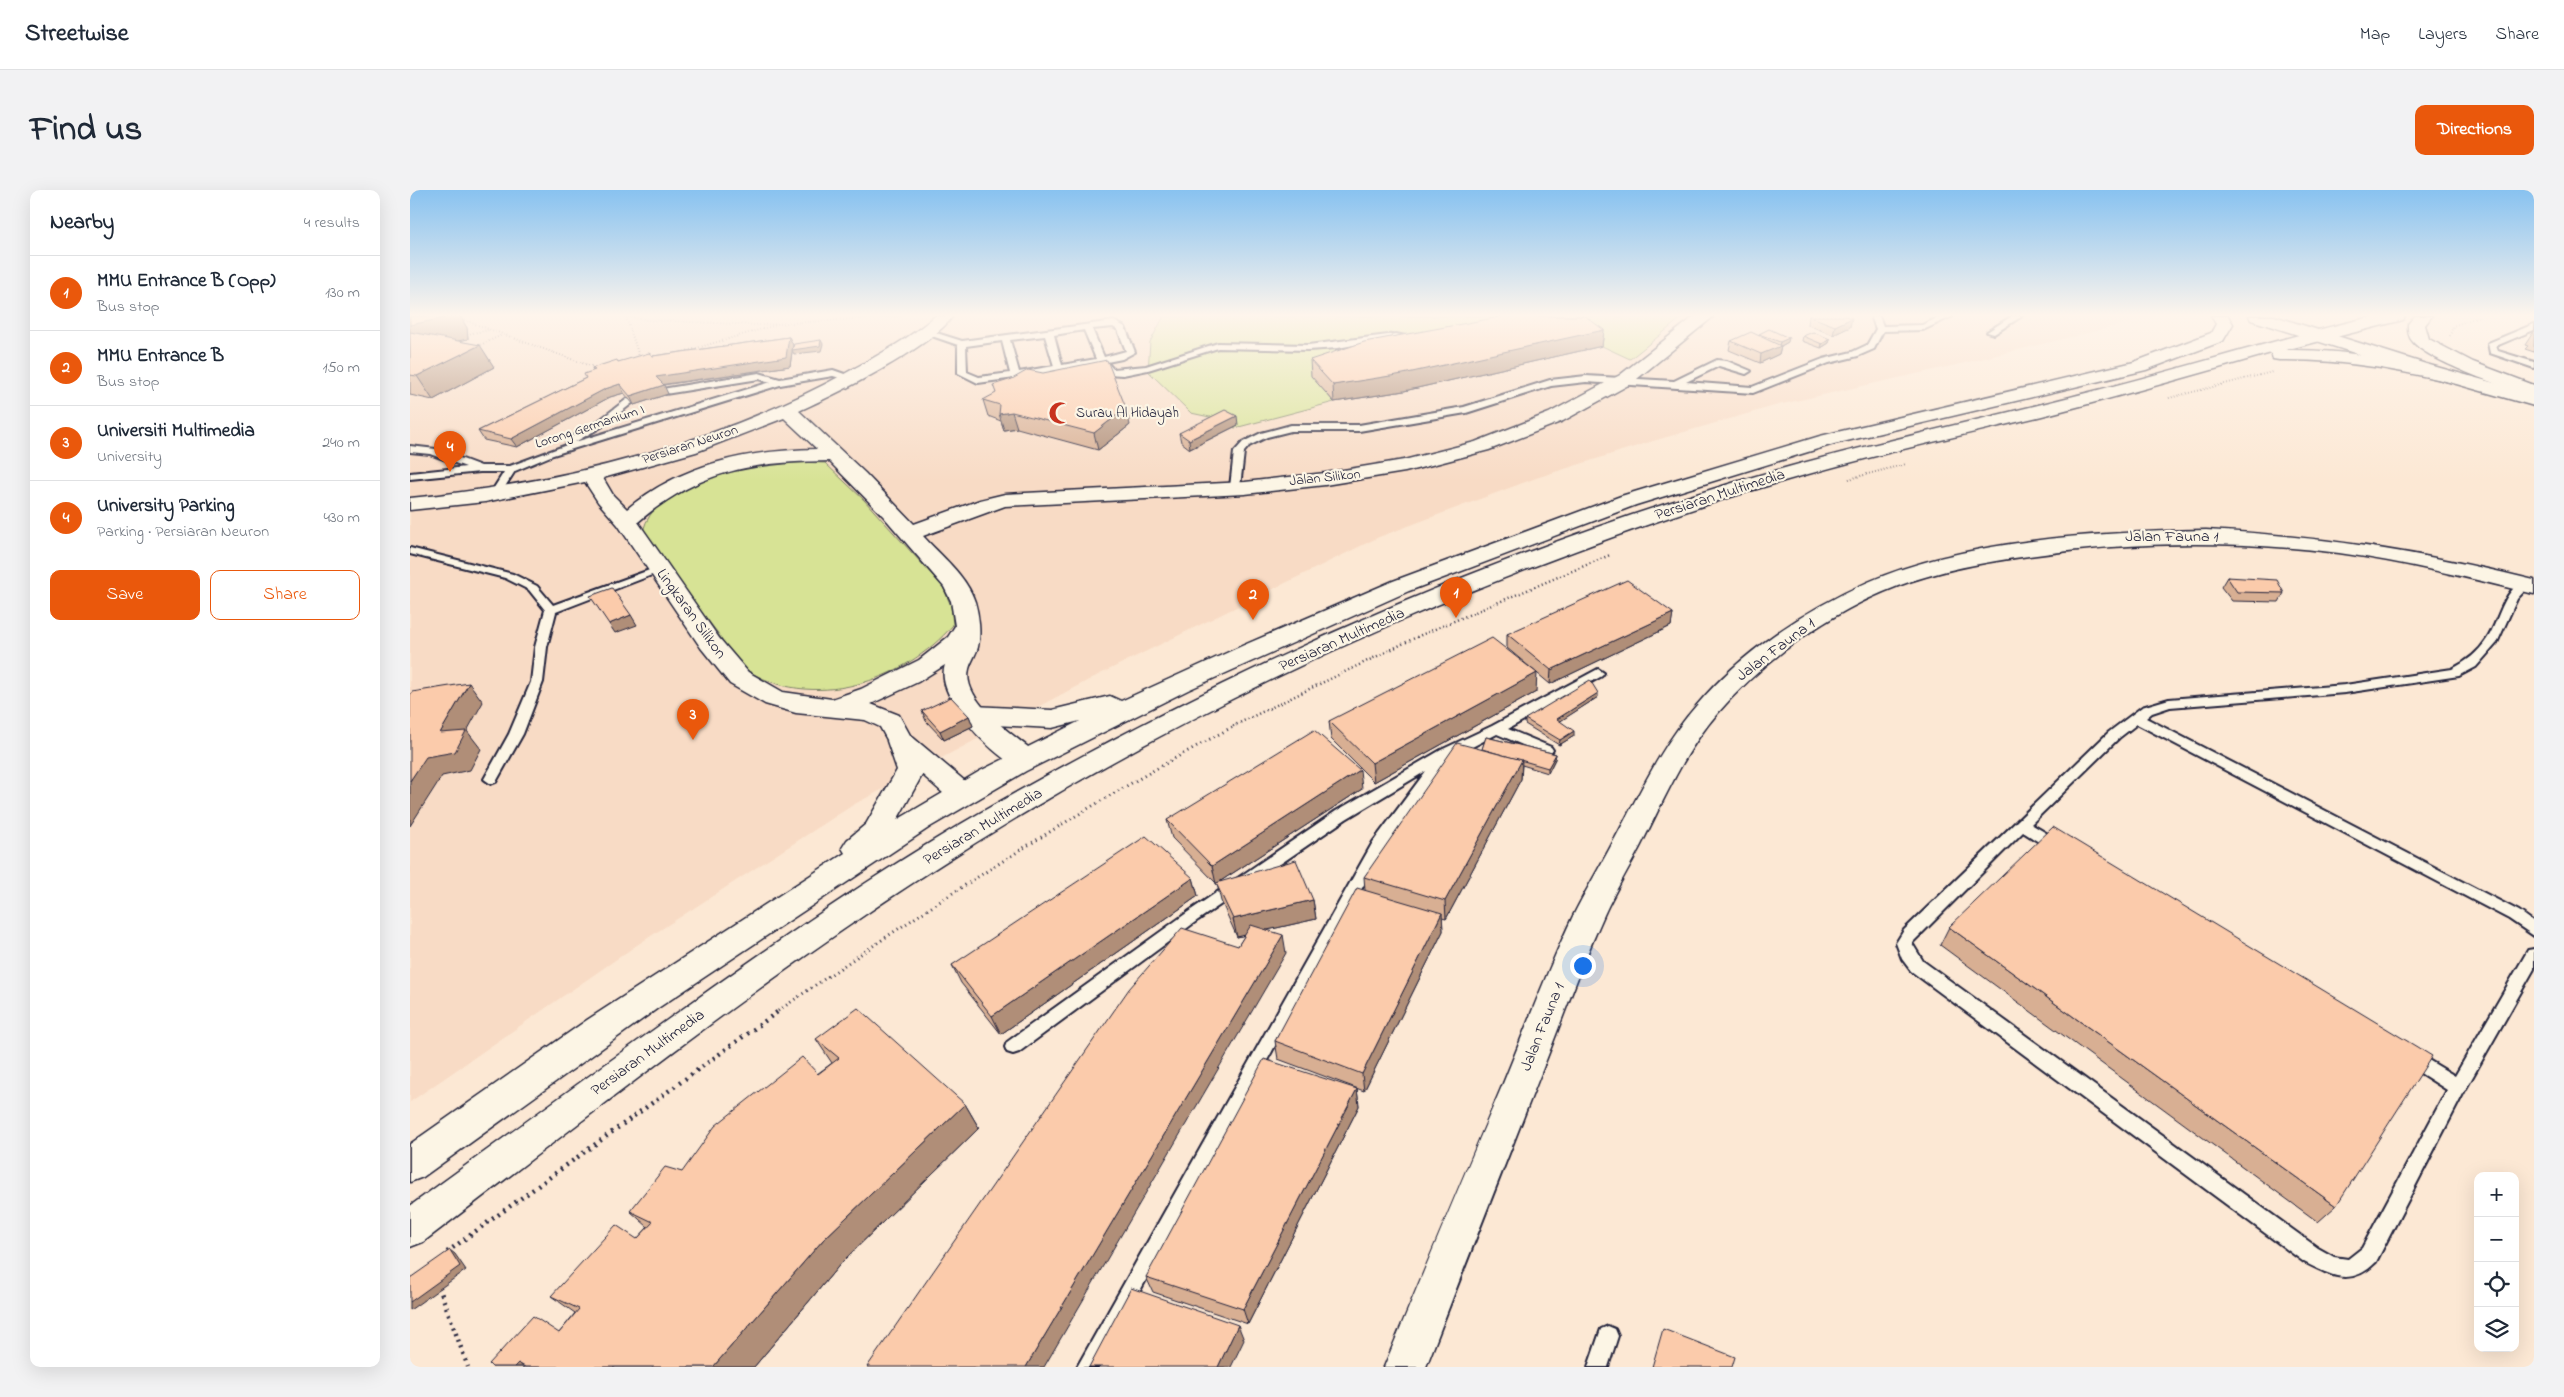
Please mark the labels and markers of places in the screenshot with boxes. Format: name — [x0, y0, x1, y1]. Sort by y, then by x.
mosque icon: Surau Al Hidayah — [1047, 400, 1073, 426]
place label: Surau Al Hidayah — [1076, 403, 1179, 425]
pin: 4 — [434, 431, 466, 472]
pin: 1 — [1440, 577, 1472, 618]
pin: 2 — [1237, 579, 1269, 620]
pin: 3 — [677, 699, 709, 740]

